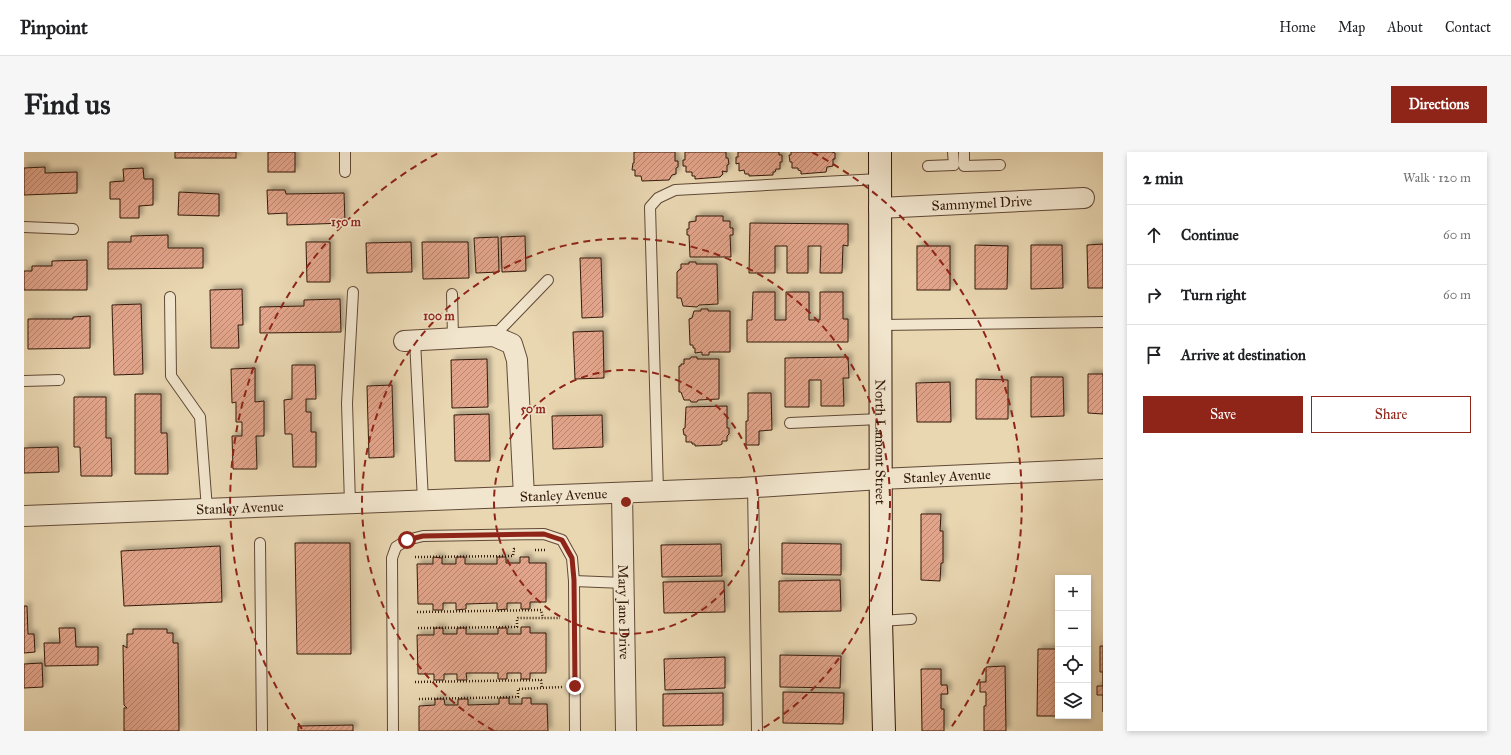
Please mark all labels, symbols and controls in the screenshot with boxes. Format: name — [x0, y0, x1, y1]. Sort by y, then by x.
text: Pinpoint — [20, 16, 88, 39]
text: Home — [1279, 19, 1316, 36]
text: Map — [1338, 19, 1365, 36]
text: About — [1387, 19, 1423, 36]
text: Contact — [1445, 19, 1491, 36]
button: Directions — [1391, 86, 1487, 123]
text: Find us — [24, 87, 110, 122]
text: 2 min — [1143, 168, 1183, 189]
text: Walk · 120 m — [1403, 170, 1471, 186]
street label: Sammymel Drive — [931, 193, 1033, 214]
text: 150 m — [331, 215, 362, 229]
icon: ahead — [1143, 224, 1165, 246]
text: Continue — [1181, 226, 1239, 244]
text: 60 m — [1443, 227, 1471, 243]
icon: right — [1143, 284, 1165, 306]
text: Turn right — [1181, 286, 1246, 304]
text: 60 m — [1443, 287, 1471, 303]
text: 100 m — [423, 309, 456, 323]
icon: arrive — [1143, 344, 1165, 366]
text: Arrive at destination — [1181, 346, 1306, 364]
street label: North Lamont Street — [871, 379, 889, 505]
button: Save — [1143, 396, 1303, 433]
button: Share — [1311, 396, 1471, 433]
text: 50 m — [520, 402, 547, 416]
street label: Stanley Avenue — [903, 466, 991, 487]
street label: Stanley Avenue — [519, 485, 608, 506]
centre of rings — [619, 495, 633, 509]
street label: Stanley Avenue — [196, 498, 284, 518]
route start — [398, 531, 416, 549]
street label: Mary Jane Drive — [614, 564, 633, 660]
map controls — [1055, 575, 1091, 719]
button: + — [1055, 575, 1091, 611]
button: − — [1055, 611, 1091, 647]
button: locate — [1055, 647, 1091, 683]
route end — [566, 677, 584, 695]
button: layers — [1055, 683, 1091, 719]

